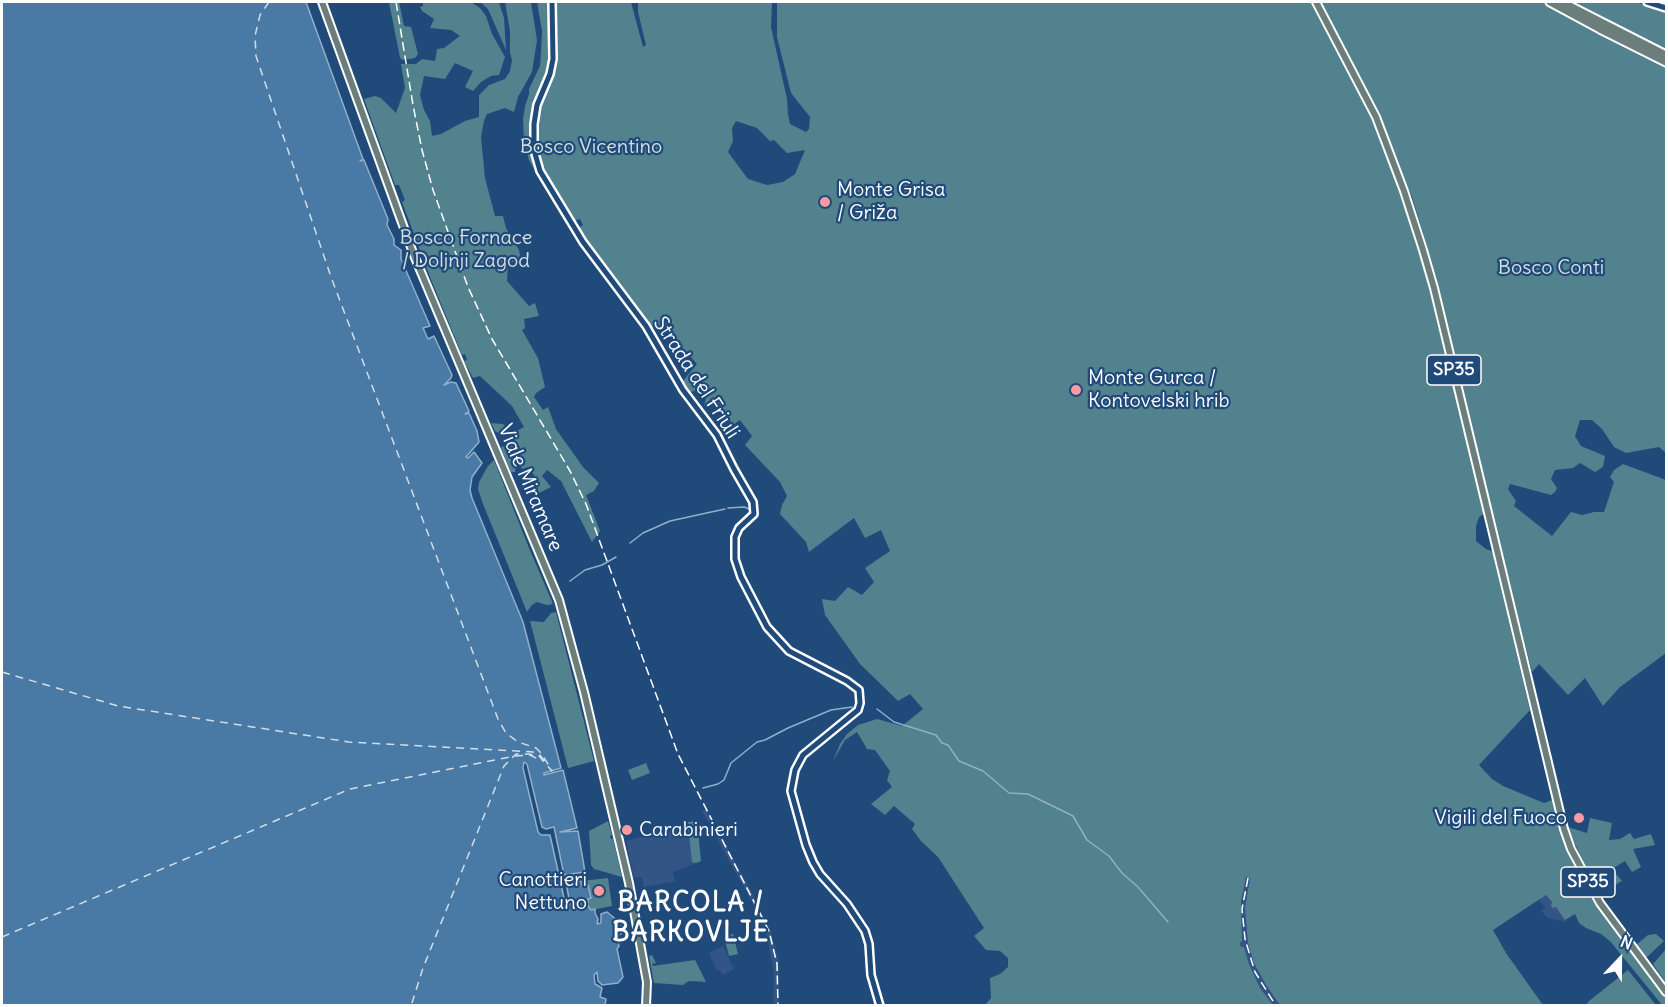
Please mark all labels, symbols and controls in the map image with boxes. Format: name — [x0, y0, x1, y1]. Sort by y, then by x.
park label: Bosco Vicentino — [520, 135, 662, 159]
place label: Monte Grisa / Griža — [837, 178, 945, 225]
marker: Monte Grisa / Griža — [818, 195, 832, 209]
park label: Bosco Fornace / Doljnji Zagod — [400, 226, 532, 273]
park label: Bosco Conti — [1498, 256, 1604, 280]
street label: Strada del Friuli — [648, 313, 744, 443]
road number: SP35 — [1427, 355, 1481, 385]
place label: Monte Gurca / Kontovelski hrib — [1088, 366, 1229, 413]
marker: Monte Gurca / Kontovelski hrib — [1069, 383, 1083, 397]
street label: Viale Miramare — [492, 421, 568, 555]
place label: Vigili del Fuoco — [1434, 806, 1567, 830]
marker: Vigili del Fuoco — [1572, 811, 1586, 825]
place label: Carabinieri — [639, 818, 738, 842]
marker: Carabinieri — [620, 823, 634, 837]
road number: SP35 — [1561, 867, 1615, 897]
place label: Canottieri Nettuno — [499, 868, 587, 915]
marker: Canottieri Nettuno — [592, 884, 606, 898]
district label: BARCOLA / BARKOVLJE — [612, 888, 770, 950]
north arrow — [1590, 929, 1650, 989]
text: N — [1618, 931, 1636, 954]

